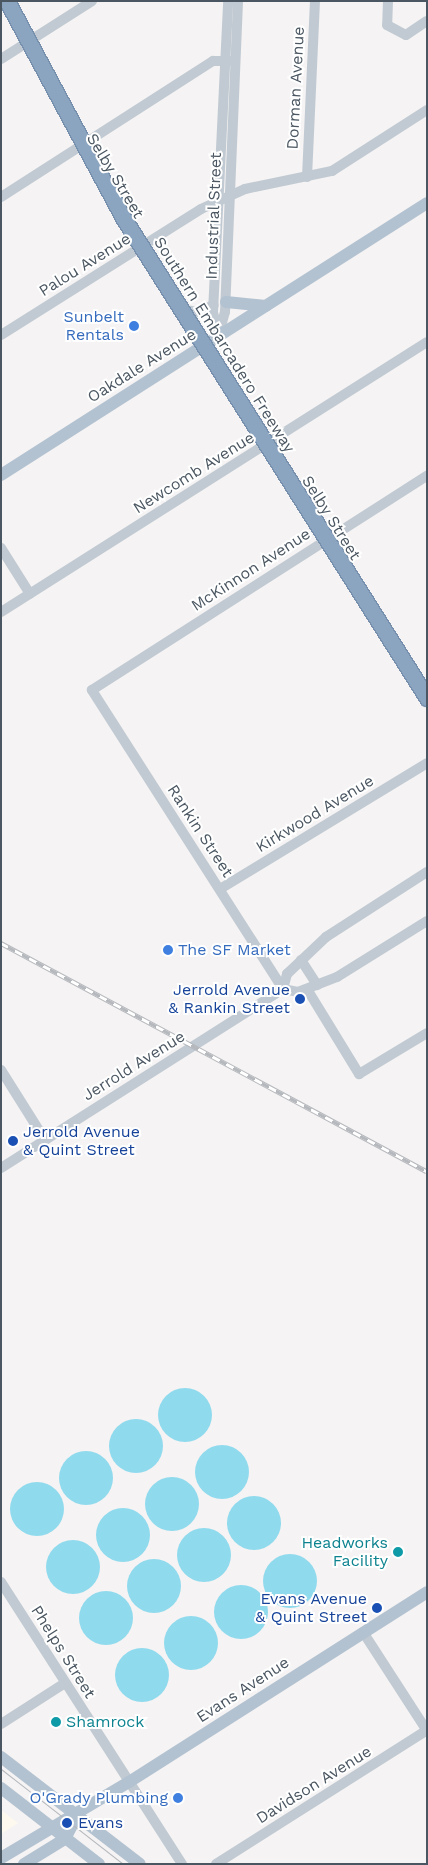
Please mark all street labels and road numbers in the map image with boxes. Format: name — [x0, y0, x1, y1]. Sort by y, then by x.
street label: Dorman Avenue — [283, 26, 309, 150]
street label: Selby Street — [82, 130, 148, 222]
street label: Industrial Street — [202, 152, 226, 280]
street label: Palou Avenue — [35, 229, 135, 301]
street label: Southern Embarcadero Freeway — [149, 234, 299, 456]
street label: Oakdale Avenue — [84, 325, 200, 407]
street label: Newcomb Avenue — [130, 428, 258, 518]
street label: Selby Street — [297, 472, 365, 564]
street label: McKinnon Avenue — [188, 524, 314, 616]
street label: Kirkwood Avenue — [252, 771, 378, 857]
street label: Rankin Street — [163, 781, 237, 881]
street label: Jerrold Avenue — [79, 1027, 189, 1105]
street label: Phelps Street — [27, 1602, 99, 1702]
street label: Evans Avenue — [193, 1653, 293, 1727]
street label: Davidson Avenue — [253, 1742, 375, 1828]

